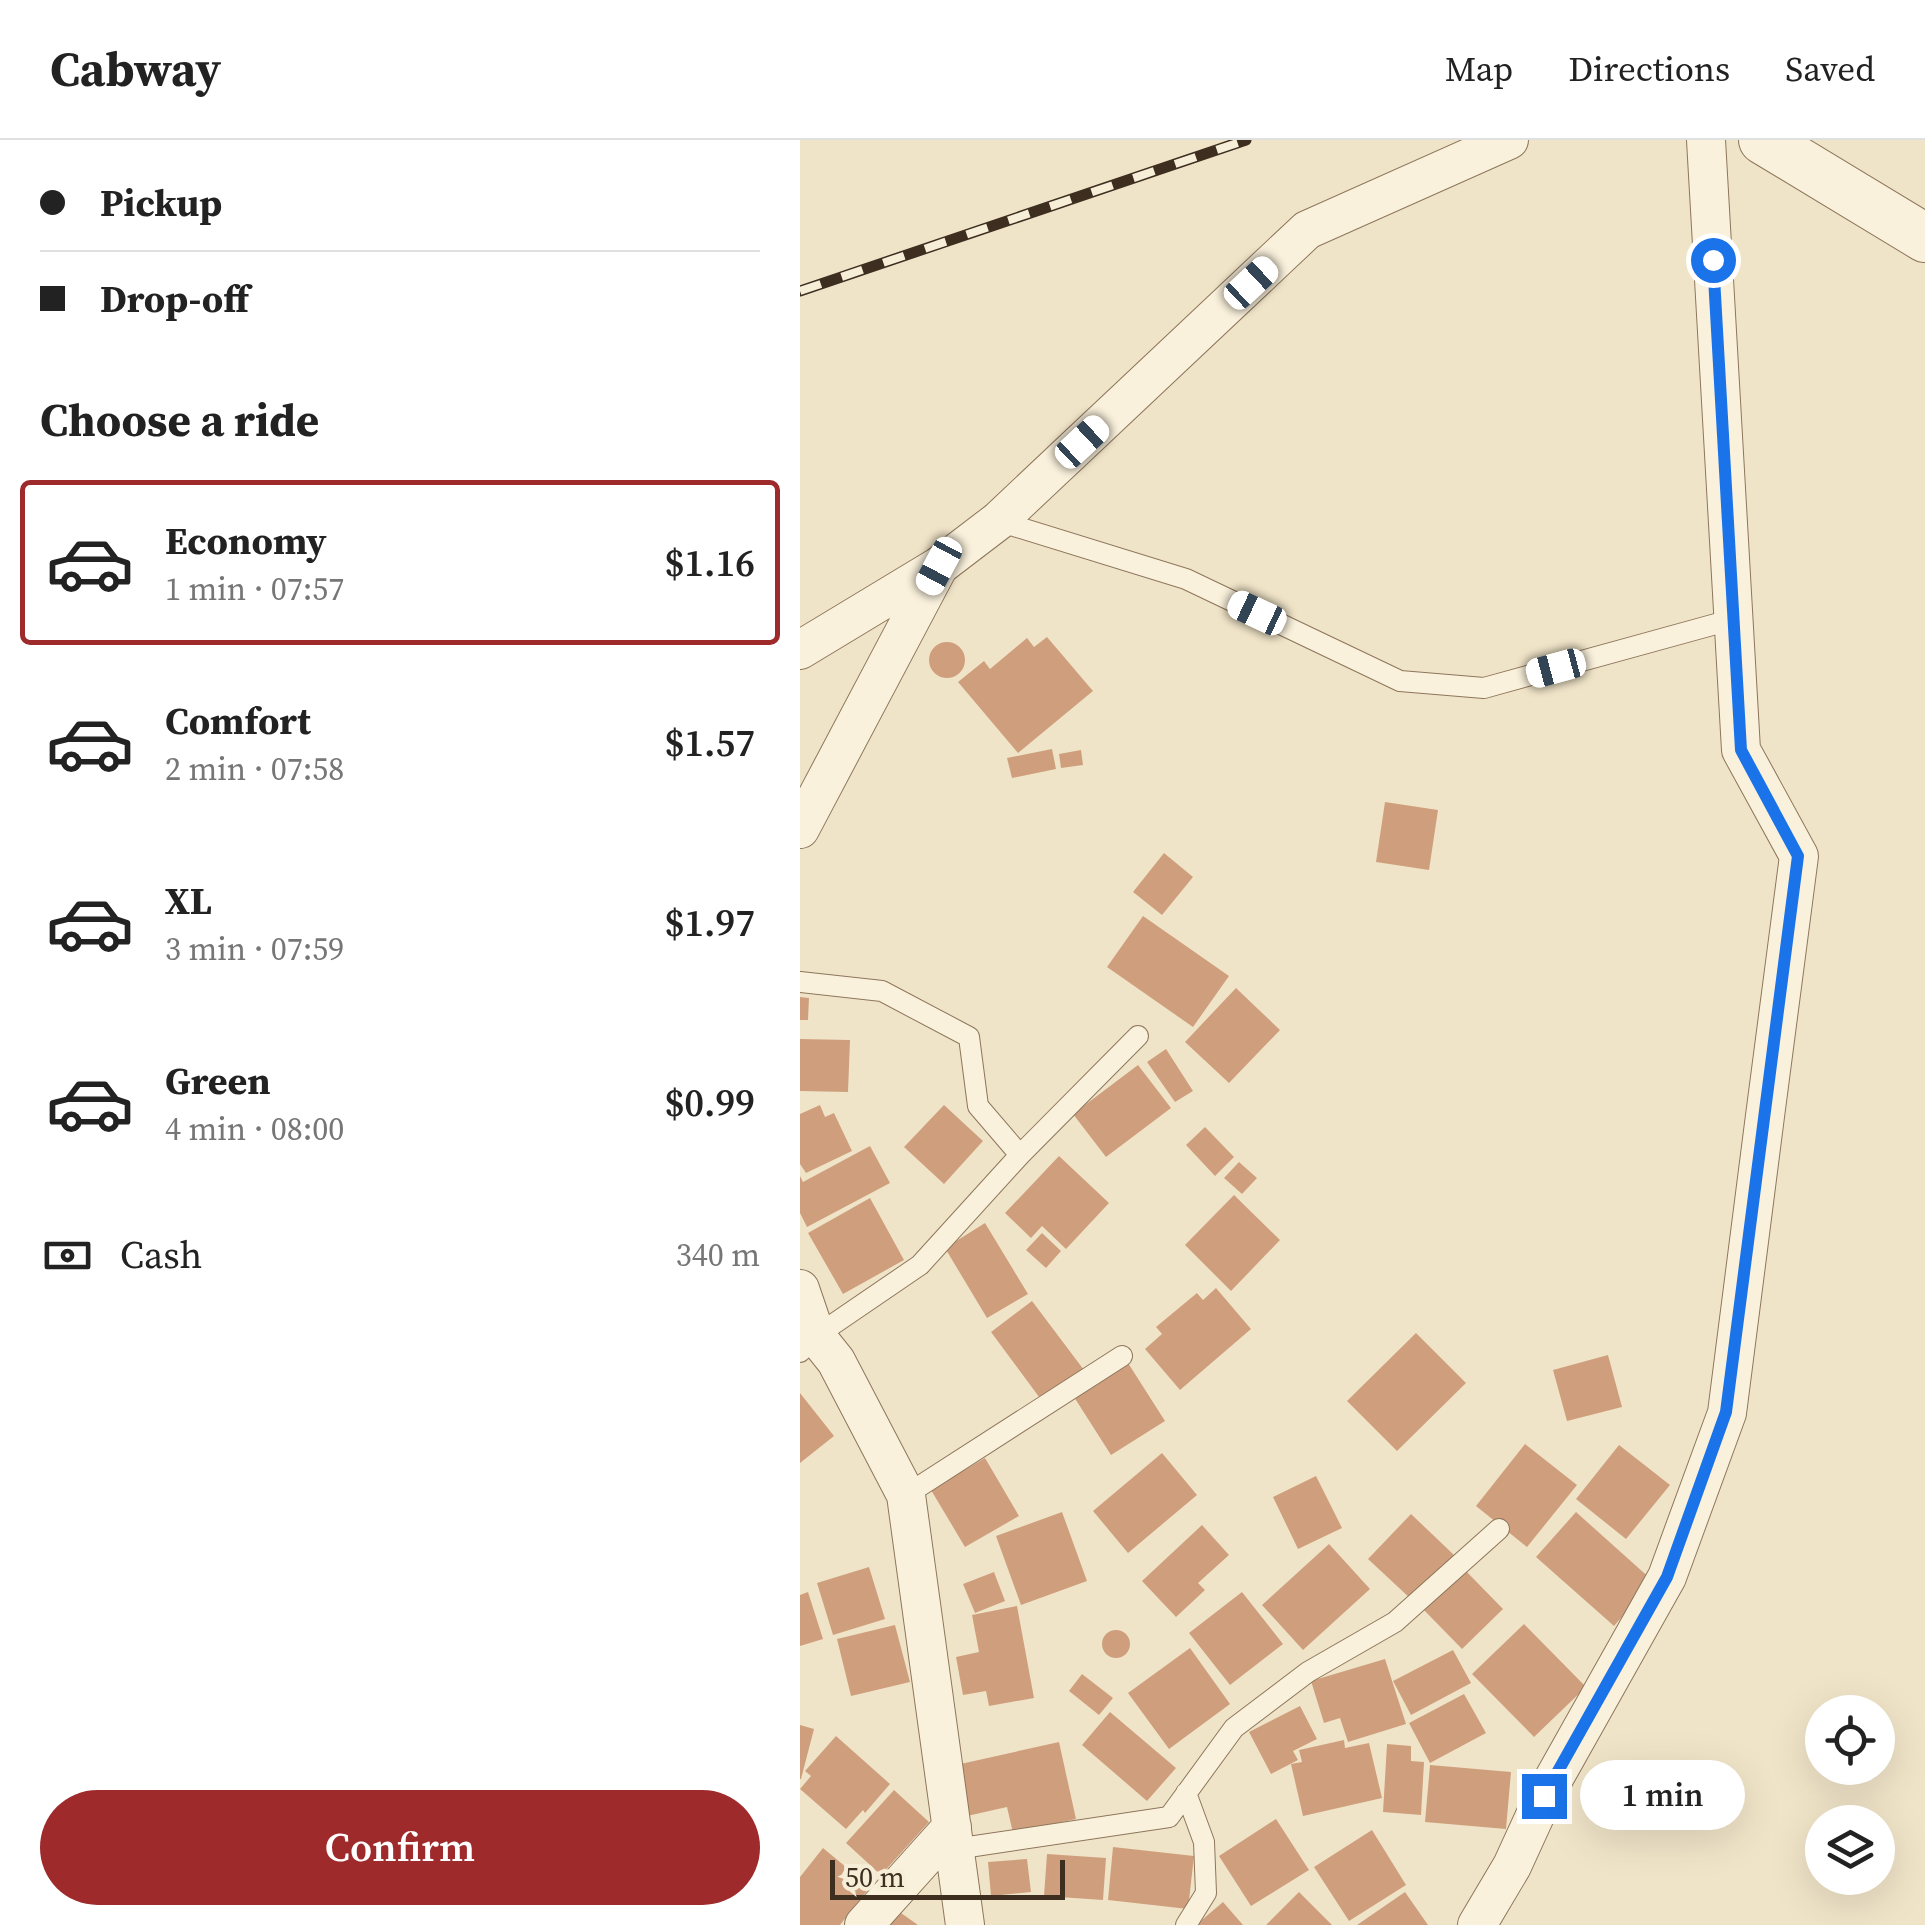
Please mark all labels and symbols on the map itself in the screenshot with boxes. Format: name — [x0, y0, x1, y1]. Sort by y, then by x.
route start — [1691, 238, 1736, 283]
car — [1219, 252, 1283, 314]
car — [1050, 411, 1114, 473]
car — [912, 532, 966, 600]
car — [1223, 587, 1291, 639]
car — [1523, 646, 1589, 690]
callout: 1 min — [1579, 1761, 1744, 1831]
route end — [1522, 1774, 1567, 1819]
scale bar — [830, 1855, 1065, 1900]

